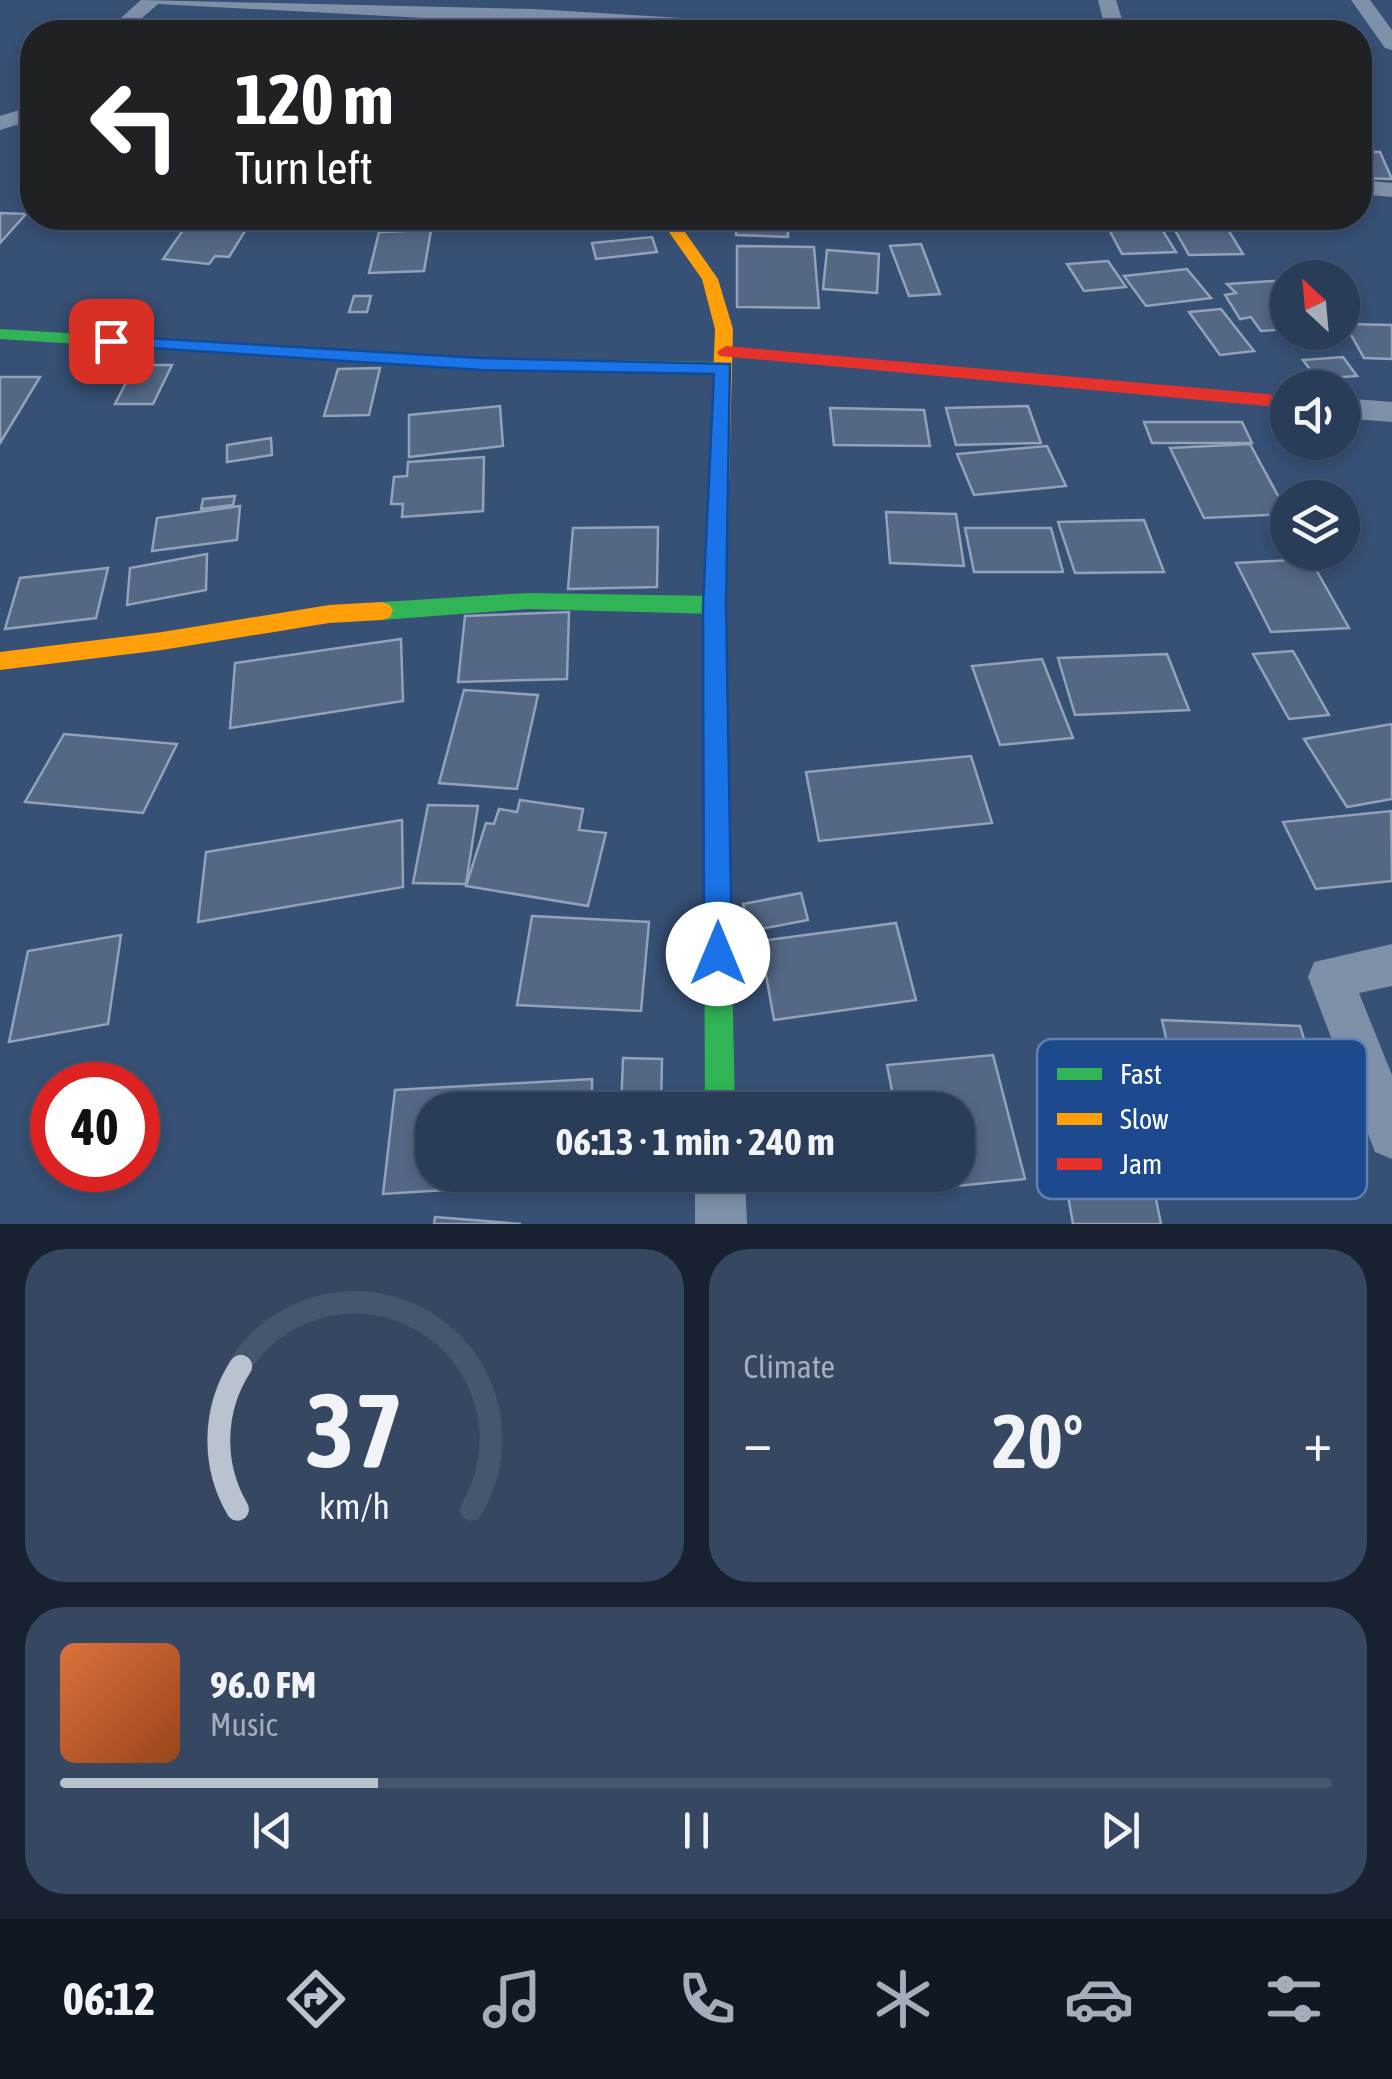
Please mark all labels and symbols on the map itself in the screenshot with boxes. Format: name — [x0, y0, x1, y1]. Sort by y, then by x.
north arrow — [1270, 260, 1360, 350]
pin — [69, 299, 154, 384]
position arrow — [666, 902, 770, 1006]
legend — [1037, 1039, 1367, 1199]
text: Fast — [1120, 1058, 1162, 1090]
speed limit sign: 40 — [30, 1062, 160, 1192]
text: Slow — [1120, 1103, 1169, 1135]
text: Jam — [1120, 1148, 1162, 1180]

